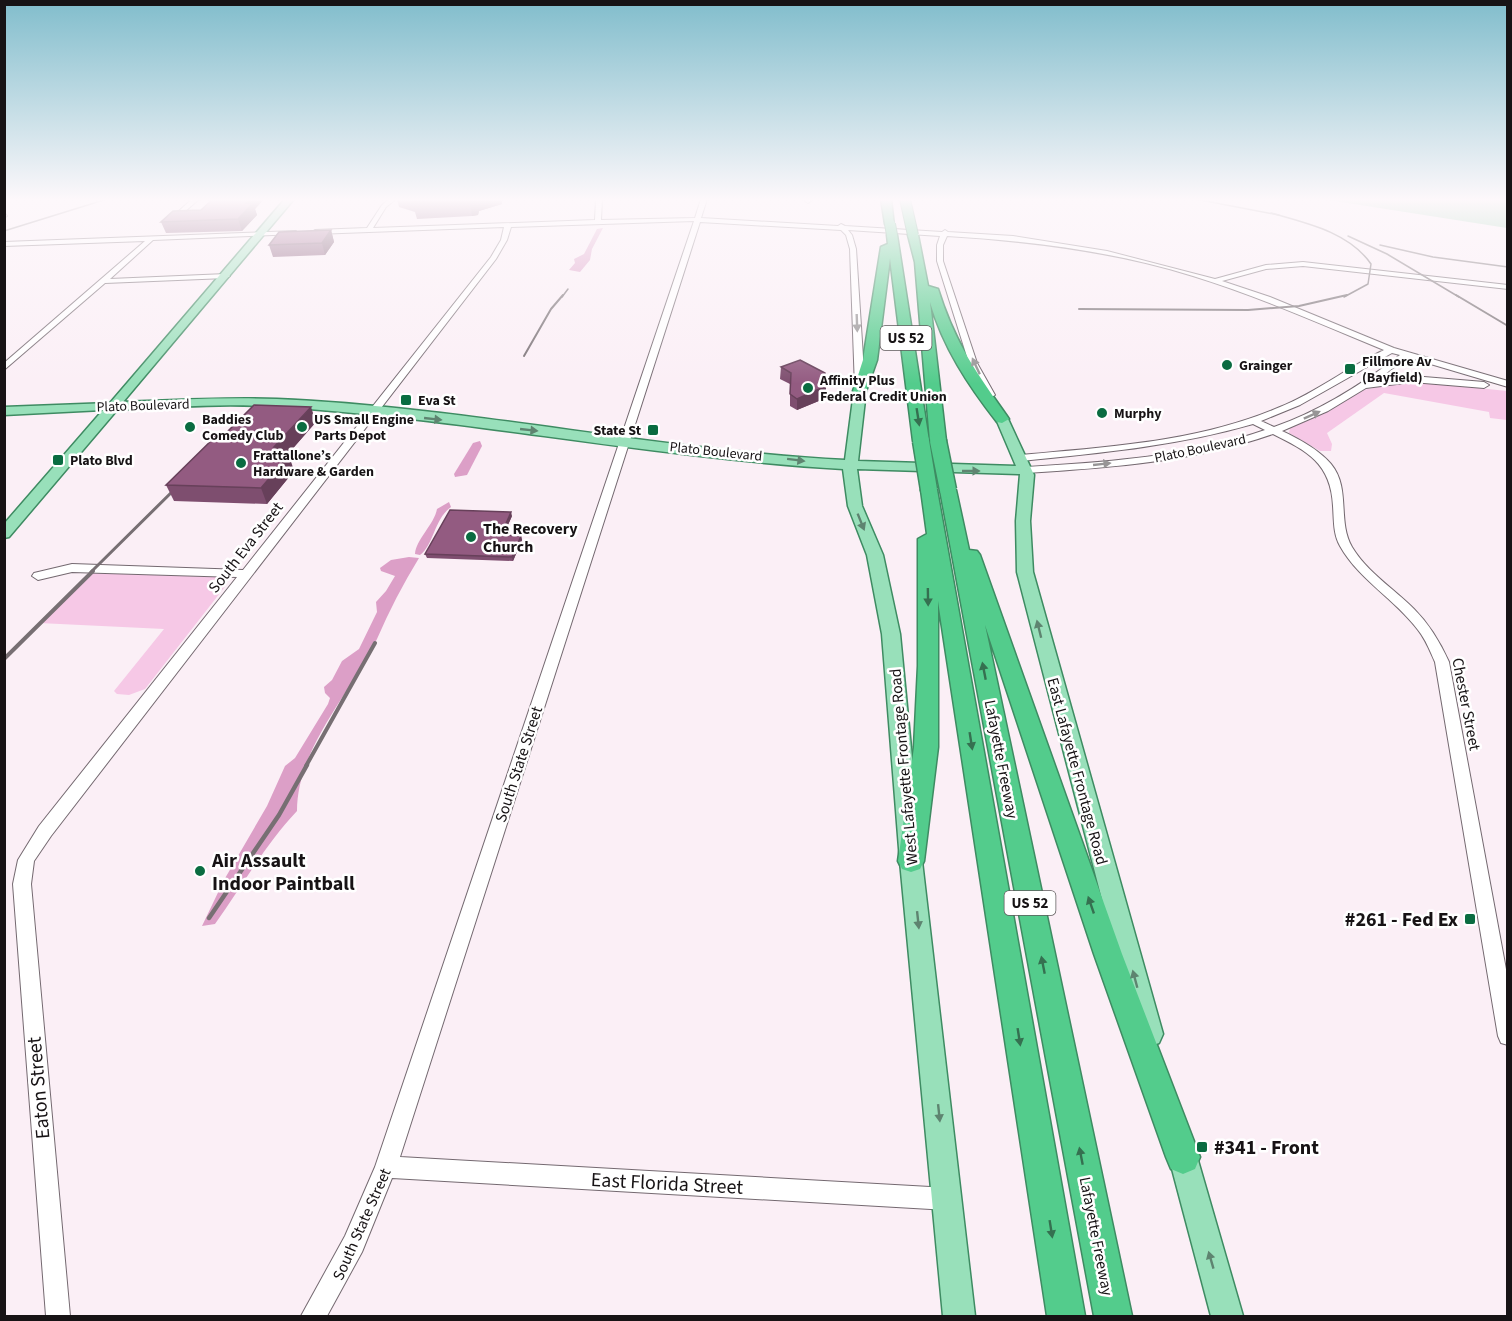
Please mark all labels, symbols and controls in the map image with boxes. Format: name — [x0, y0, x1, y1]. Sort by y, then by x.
one-way arrow — [852, 314, 861, 333]
road number: US 52 — [880, 326, 932, 350]
place label: Fillmore Av (Bayfield) — [1362, 352, 1432, 388]
place label: Grainger — [1239, 356, 1293, 376]
one-way arrow — [971, 358, 980, 375]
marker: Grainger — [1220, 358, 1234, 372]
marker: Fillmore Av (Bayfield) — [1343, 362, 1357, 376]
place label: Affinity Plus Federal Credit Union — [819, 371, 947, 407]
marker: Affinity Plus Federal Credit Union — [801, 381, 815, 395]
place label: Eva St — [418, 391, 456, 411]
marker: Eva St — [399, 393, 413, 407]
street label: Plato Boulevard — [96, 394, 190, 418]
place label: Murphy — [1114, 404, 1162, 424]
marker: Murphy — [1095, 406, 1109, 420]
one-way arrow — [913, 408, 922, 427]
place label: Baddies Comedy Club — [202, 410, 283, 446]
place label: US Small Engine Parts Depot — [314, 410, 414, 446]
one-way arrow — [1303, 410, 1321, 420]
one-way arrow — [423, 414, 442, 424]
marker: Baddies Comedy Club — [183, 420, 197, 434]
marker: US Small Engine Parts Depot — [295, 420, 309, 434]
place label: State St — [594, 421, 642, 441]
marker: State St — [646, 423, 660, 437]
one-way arrow — [519, 425, 538, 434]
street label: Plato Boulevard — [1153, 430, 1248, 468]
street label: Plato Boulevard — [669, 437, 763, 467]
place label: Frattallone’s Hardware & Garden — [253, 446, 374, 482]
place label: Plato Blvd — [70, 451, 133, 471]
marker: Plato Blvd — [51, 453, 65, 467]
one-way arrow — [787, 455, 806, 464]
marker: Frattallone’s Hardware & Garden — [234, 456, 248, 470]
one-way arrow — [1093, 459, 1112, 469]
one-way arrow — [962, 466, 981, 476]
street label: South Eva Street — [203, 497, 289, 598]
one-way arrow — [856, 514, 866, 532]
place label: The Recovery Church — [483, 518, 578, 558]
marker: The Recovery Church — [464, 530, 478, 544]
one-way arrow — [923, 587, 933, 606]
one-way arrow — [1034, 620, 1043, 638]
street label: Chester Street — [1446, 656, 1486, 753]
one-way arrow — [979, 661, 988, 680]
street label: West Lafayette Frontage Road — [884, 668, 924, 866]
street label: East Lafayette Frontage Road — [1041, 675, 1113, 867]
street label: Lafayette Freeway — [979, 698, 1023, 821]
street label: South State Street — [490, 703, 548, 825]
one-way arrow — [966, 731, 975, 750]
place label: Air Assault Indoor Paintball — [211, 847, 355, 898]
marker: Air Assault Indoor Paintball — [193, 864, 207, 878]
road number: US 52 — [1004, 891, 1056, 915]
one-way arrow — [1085, 896, 1095, 914]
place label: #261 - Fed Ex — [1345, 906, 1458, 934]
one-way arrow — [913, 910, 922, 929]
marker: #261 - Fed Ex — [1463, 912, 1477, 926]
one-way arrow — [1038, 955, 1047, 974]
one-way arrow — [1130, 970, 1140, 988]
one-way arrow — [1015, 1027, 1024, 1046]
street label: Eaton Street — [21, 1035, 57, 1140]
one-way arrow — [934, 1104, 944, 1123]
place label: #341 - Front — [1214, 1134, 1319, 1162]
marker: #341 - Front — [1195, 1140, 1209, 1154]
one-way arrow — [1076, 1146, 1085, 1165]
street label: South State Street — [327, 1164, 397, 1284]
street label: East Florida Street — [590, 1166, 744, 1202]
street label: Lafayette Freeway — [1074, 1175, 1118, 1298]
one-way arrow — [1047, 1220, 1056, 1239]
one-way arrow — [1206, 1251, 1215, 1269]

